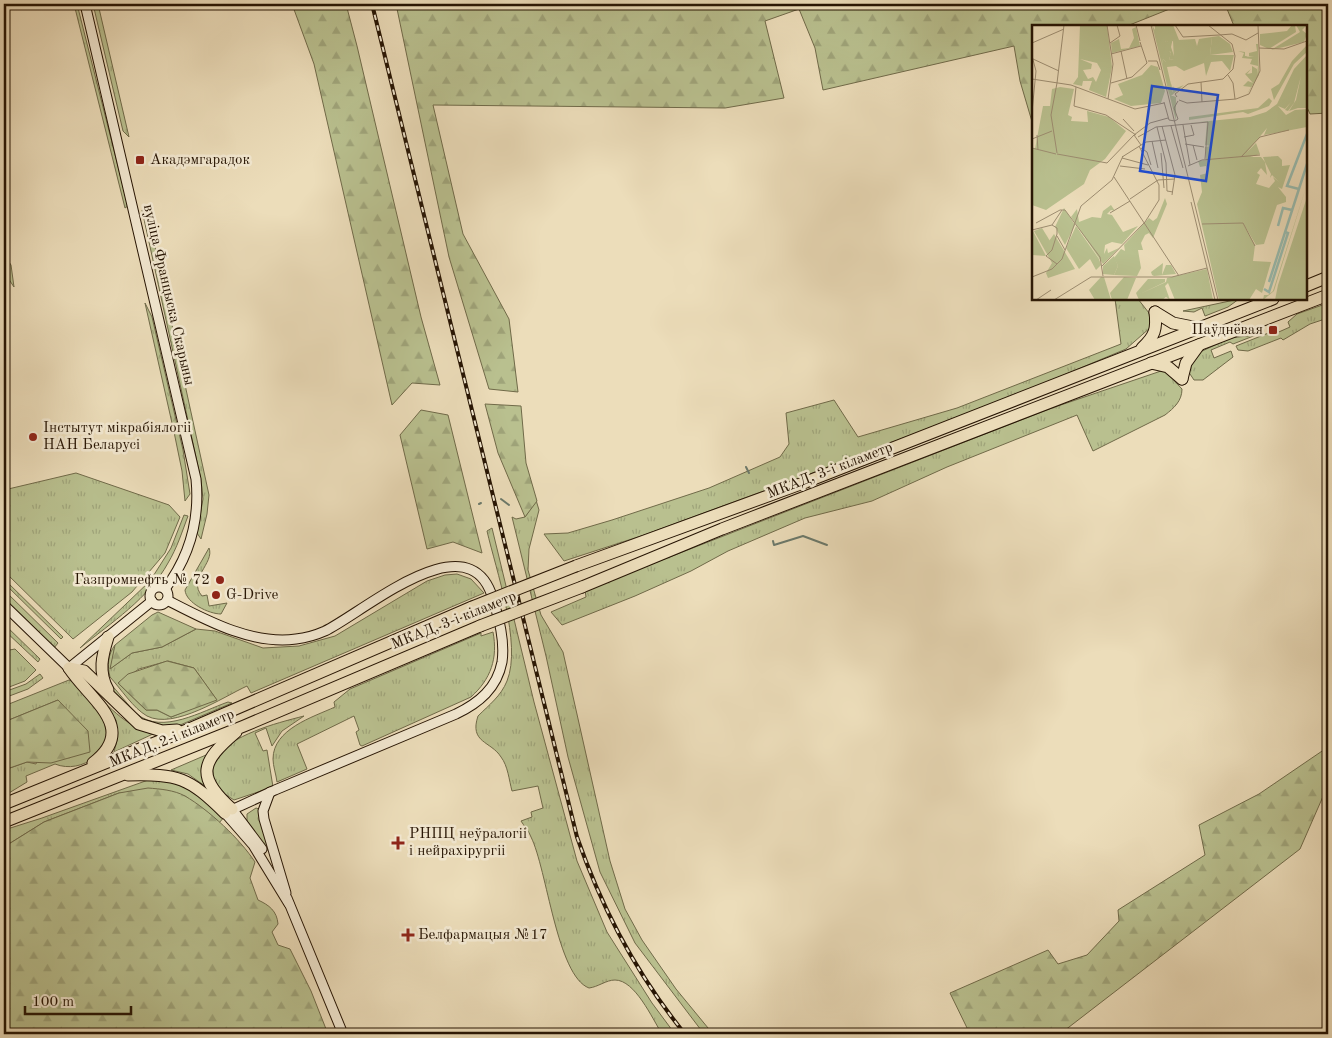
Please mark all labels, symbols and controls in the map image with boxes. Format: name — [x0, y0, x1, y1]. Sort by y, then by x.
inset map — [1032, 25, 1307, 300]
place label: Акадэмгарадок — [150, 153, 251, 168]
marker: Акадэмгарадок — [134, 154, 146, 166]
street label: вуліца Францыска Скарыны — [140, 203, 196, 387]
place label: Паўднёвая — [1192, 323, 1263, 338]
marker: Паўднёвая — [1267, 324, 1279, 336]
place label: Інстытут мікрабіялогіі НАН Беларусі — [43, 421, 191, 453]
marker: Інстытут мікрабіялогіі НАН Беларусі — [27, 431, 39, 443]
street label: МКАД, 3-і кіламетр — [765, 440, 895, 502]
place label: Газпромнефть № 72 — [74, 573, 210, 588]
marker: Газпромнефть № 72 — [214, 574, 226, 586]
place label: G-Drive — [226, 588, 278, 603]
marker: G-Drive — [210, 589, 222, 601]
street label: МКАД, 3-і кіламетр — [389, 589, 519, 653]
street label: МКАД, 2-і кіламетр — [107, 707, 237, 771]
place label: РНПЦ неўралогіі і нейрахірургіі — [409, 827, 527, 859]
marker: РНПЦ неўралогіі і нейрахірургіі — [391, 836, 405, 850]
place label: Белфармацыя №17 — [418, 928, 548, 943]
marker: Белфармацыя №17 — [402, 929, 414, 941]
scale bar — [25, 983, 131, 1015]
text: 100 m — [32, 995, 74, 1010]

